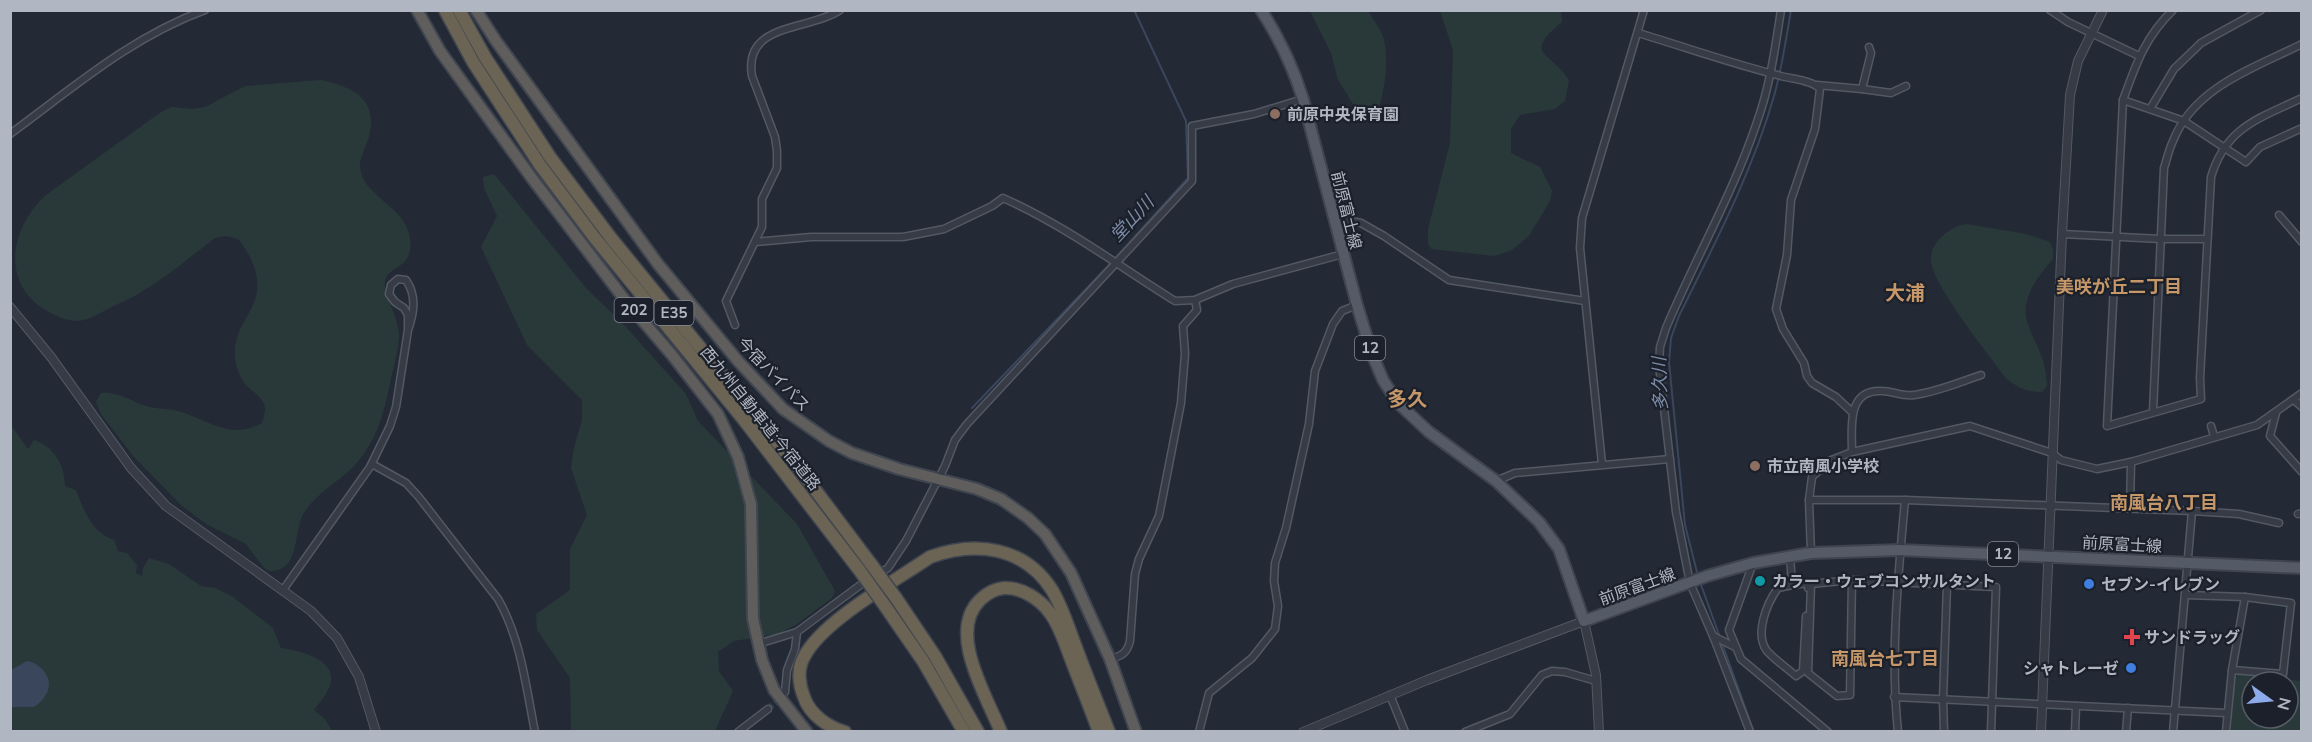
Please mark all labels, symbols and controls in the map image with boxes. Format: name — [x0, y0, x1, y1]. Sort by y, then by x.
place label: 前原中央保育園 — [1287, 104, 1399, 124]
marker: 前原中央保育園 — [1268, 107, 1282, 121]
street label: 前原富士線 — [1328, 169, 1366, 251]
water label: 堂山川 — [1105, 190, 1160, 246]
district label: 美咲が丘二丁目 — [2056, 275, 2182, 298]
district label: 大浦 — [1885, 280, 1925, 305]
road number: 202 — [614, 298, 654, 322]
road number: E35 — [654, 301, 694, 325]
street label: 今宿バイパス — [734, 333, 814, 415]
road number: 12 — [1355, 336, 1385, 360]
street label: 西九州自動車道;今宿道路 — [697, 342, 825, 494]
water label: 多久川 — [1647, 355, 1672, 411]
district label: 多久 — [1387, 386, 1427, 411]
place label: 市立南風小学校 — [1767, 456, 1879, 476]
marker: 市立南風小学校 — [1748, 459, 1762, 473]
district label: 南風台八丁目 — [2110, 491, 2218, 514]
street label: 前原富士線 — [2082, 532, 2162, 556]
road number: 12 — [1988, 542, 2018, 566]
street label: 前原富士線 — [1596, 563, 1678, 609]
place label: カラー・ウェブコンサルタント — [1772, 571, 1996, 591]
marker: カラー・ウェブコンサルタント — [1753, 574, 1767, 588]
place label: セブン-イレブン — [2101, 574, 2220, 594]
marker: セブン-イレブン — [2082, 577, 2096, 591]
place label: サンドラッグ — [2144, 627, 2240, 647]
marker: サンドラッグ — [2125, 630, 2139, 644]
district label: 南風台七丁目 — [1831, 647, 1939, 670]
place label: シャトレーゼ — [2023, 658, 2119, 678]
marker: シャトレーゼ — [2124, 661, 2138, 675]
north arrow — [2240, 670, 2300, 730]
text: N — [2273, 695, 2296, 712]

